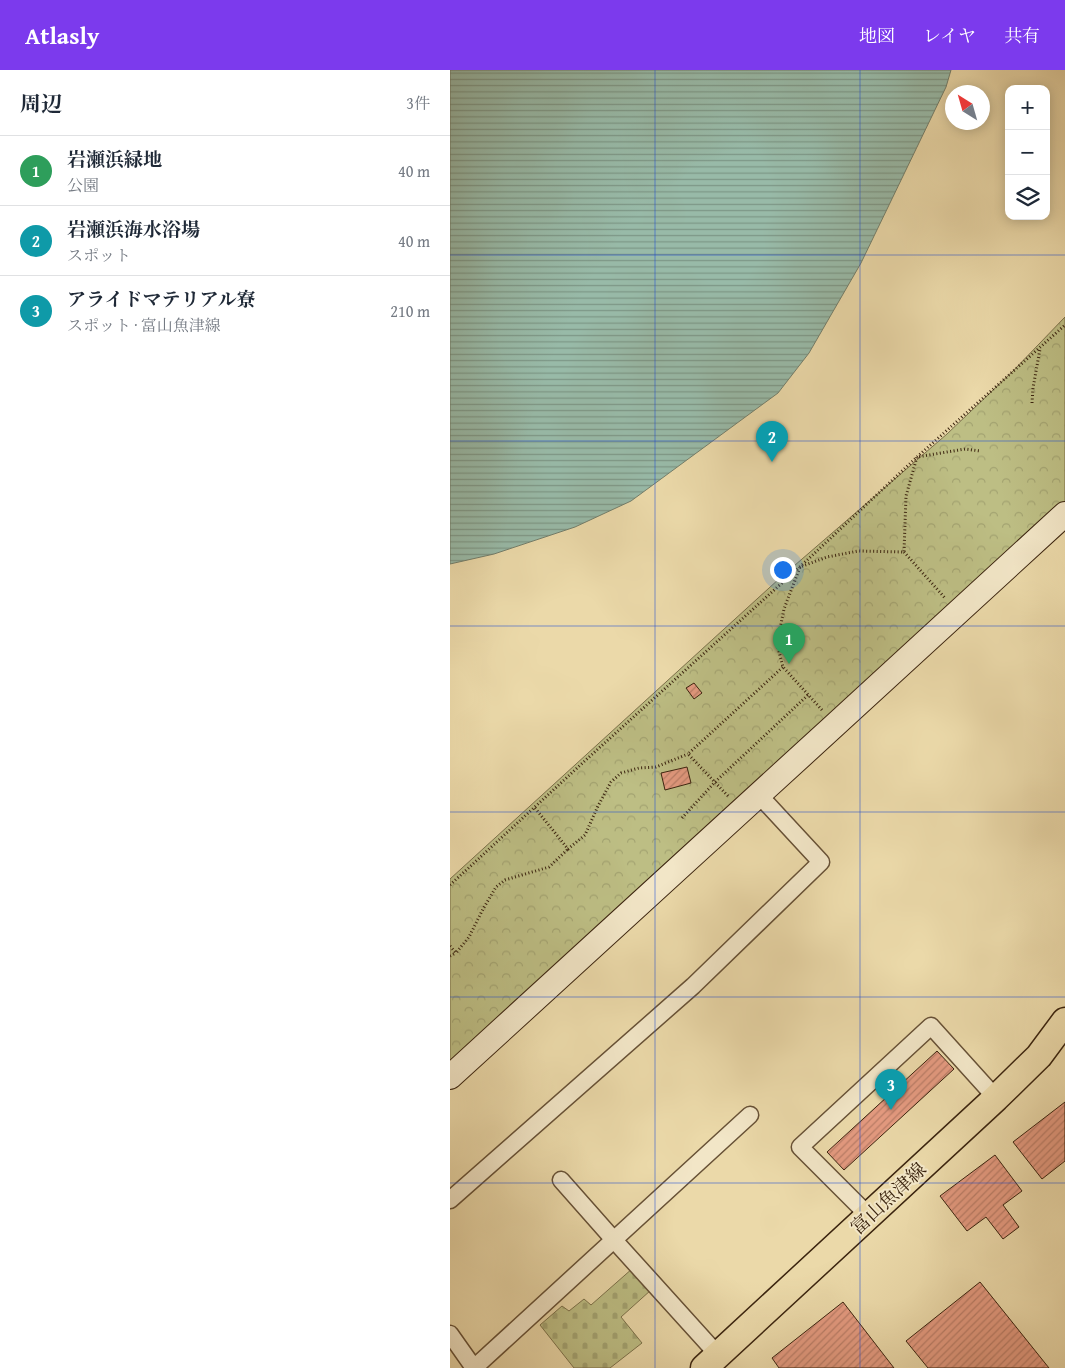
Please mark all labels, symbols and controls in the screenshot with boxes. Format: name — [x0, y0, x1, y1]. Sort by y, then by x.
text: Atlasly — [25, 18, 99, 53]
text: 地図 — [859, 22, 895, 49]
text: レイヤ — [923, 22, 976, 49]
text: 共有 — [1004, 22, 1040, 49]
north arrow — [945, 85, 990, 130]
map controls — [1005, 85, 1050, 220]
button: + — [1005, 85, 1050, 130]
text: 周辺 — [20, 88, 62, 119]
text: 3件 — [406, 91, 430, 115]
button: − — [1005, 130, 1050, 175]
text: 岩瀬浜緑地 — [67, 145, 162, 173]
text: 1 — [32, 159, 40, 183]
text: 40 m — [398, 159, 430, 183]
text: 公園 — [67, 173, 99, 197]
button: layers — [1005, 175, 1050, 220]
text: 岩瀬浜海水浴場 — [67, 215, 200, 243]
text: 2 — [32, 229, 40, 253]
text: 40 m — [398, 229, 430, 253]
text: スポット — [67, 243, 131, 267]
text: アライドマテリアル寮 — [67, 285, 256, 313]
text: 3 — [32, 299, 40, 323]
text: 210 m — [390, 299, 430, 323]
text: スポット · 富山魚津線 — [67, 313, 221, 337]
pin: 2 — [756, 421, 788, 462]
your location — [770, 557, 796, 583]
pin: 1 — [773, 623, 805, 664]
pin: 3 — [875, 1069, 907, 1110]
street label: 富山魚津線 — [844, 1155, 932, 1241]

